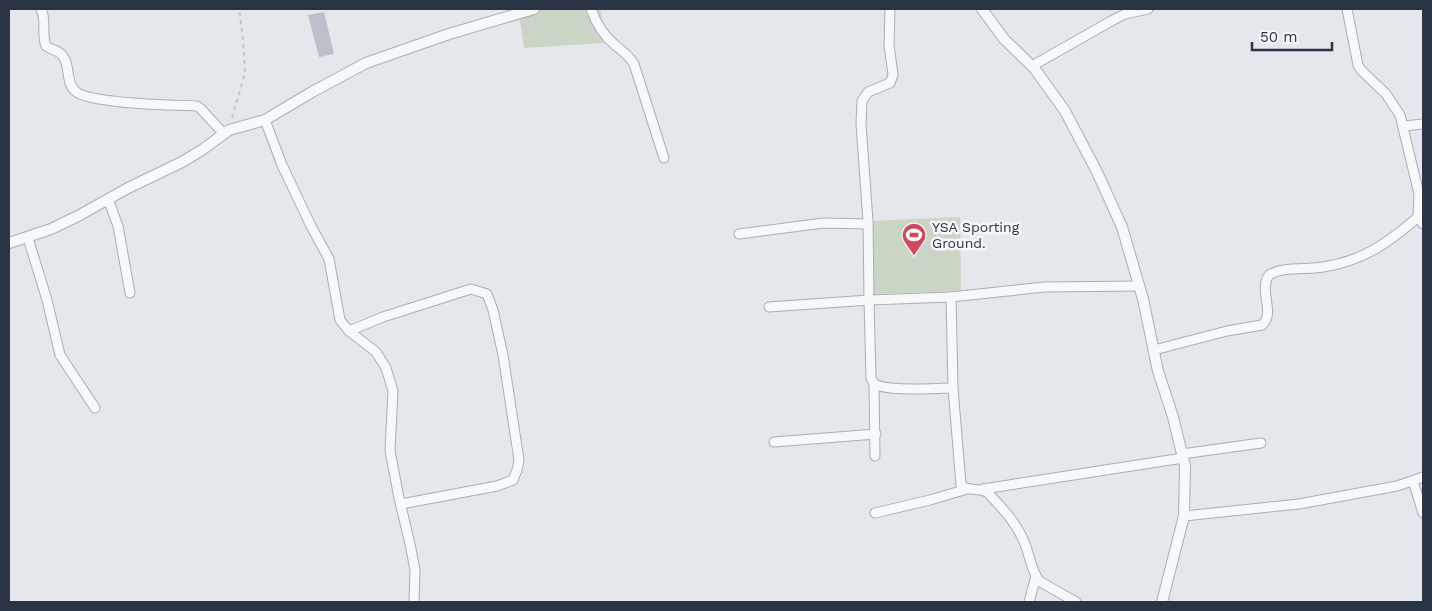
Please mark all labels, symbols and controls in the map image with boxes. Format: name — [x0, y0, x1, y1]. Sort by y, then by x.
scale bar — [1252, 20, 1332, 52]
text: 50 m — [1260, 28, 1297, 46]
place label: YSA Sporting Ground. — [932, 219, 1020, 251]
sports icon: YSA Sporting Ground. — [901, 222, 927, 256]

